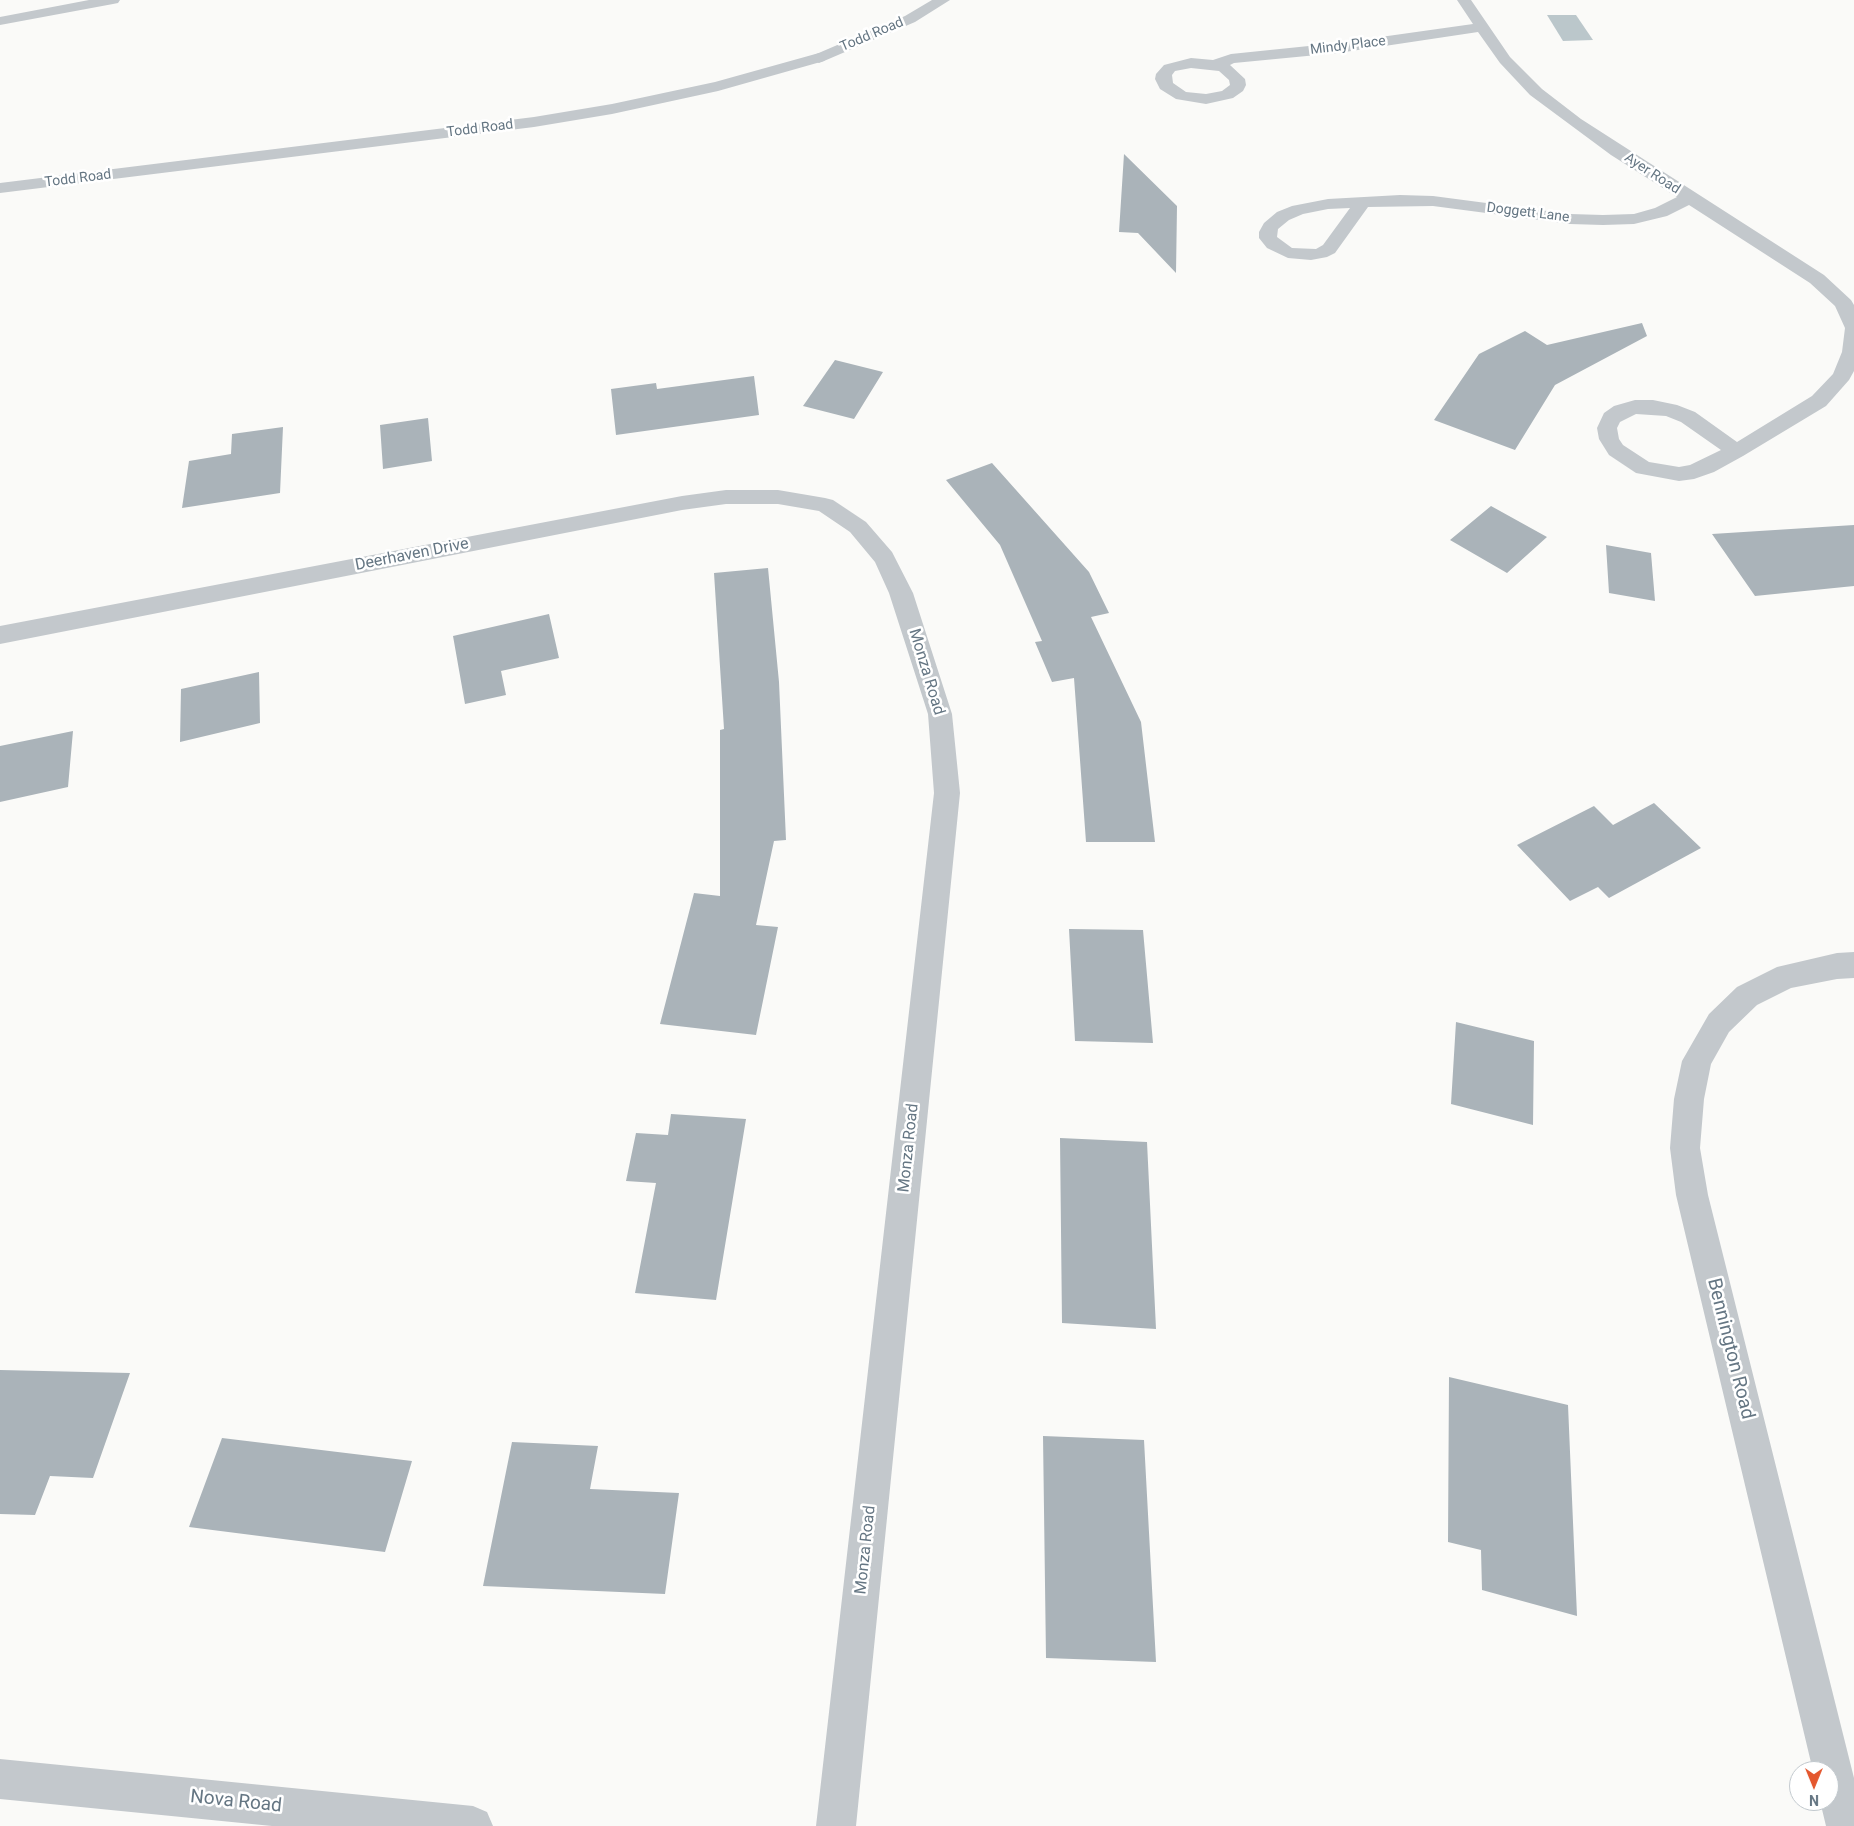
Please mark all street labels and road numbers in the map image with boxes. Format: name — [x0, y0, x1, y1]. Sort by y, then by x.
street label: Todd Road — [838, 14, 906, 56]
street label: Mindy Place — [1309, 33, 1387, 59]
street label: Todd Road — [446, 117, 514, 141]
street label: Ayer Road — [1621, 150, 1683, 198]
street label: Todd Road — [44, 167, 112, 191]
street label: Doggett Lane — [1486, 200, 1570, 226]
street label: Deerhaven Drive — [354, 535, 470, 575]
street label: Monza Road — [904, 627, 948, 717]
street label: Monza Road — [895, 1103, 923, 1193]
street label: Bennington Road — [1701, 1276, 1759, 1422]
street label: Monza Road — [852, 1505, 880, 1595]
street label: Nova Road — [189, 1786, 283, 1818]

